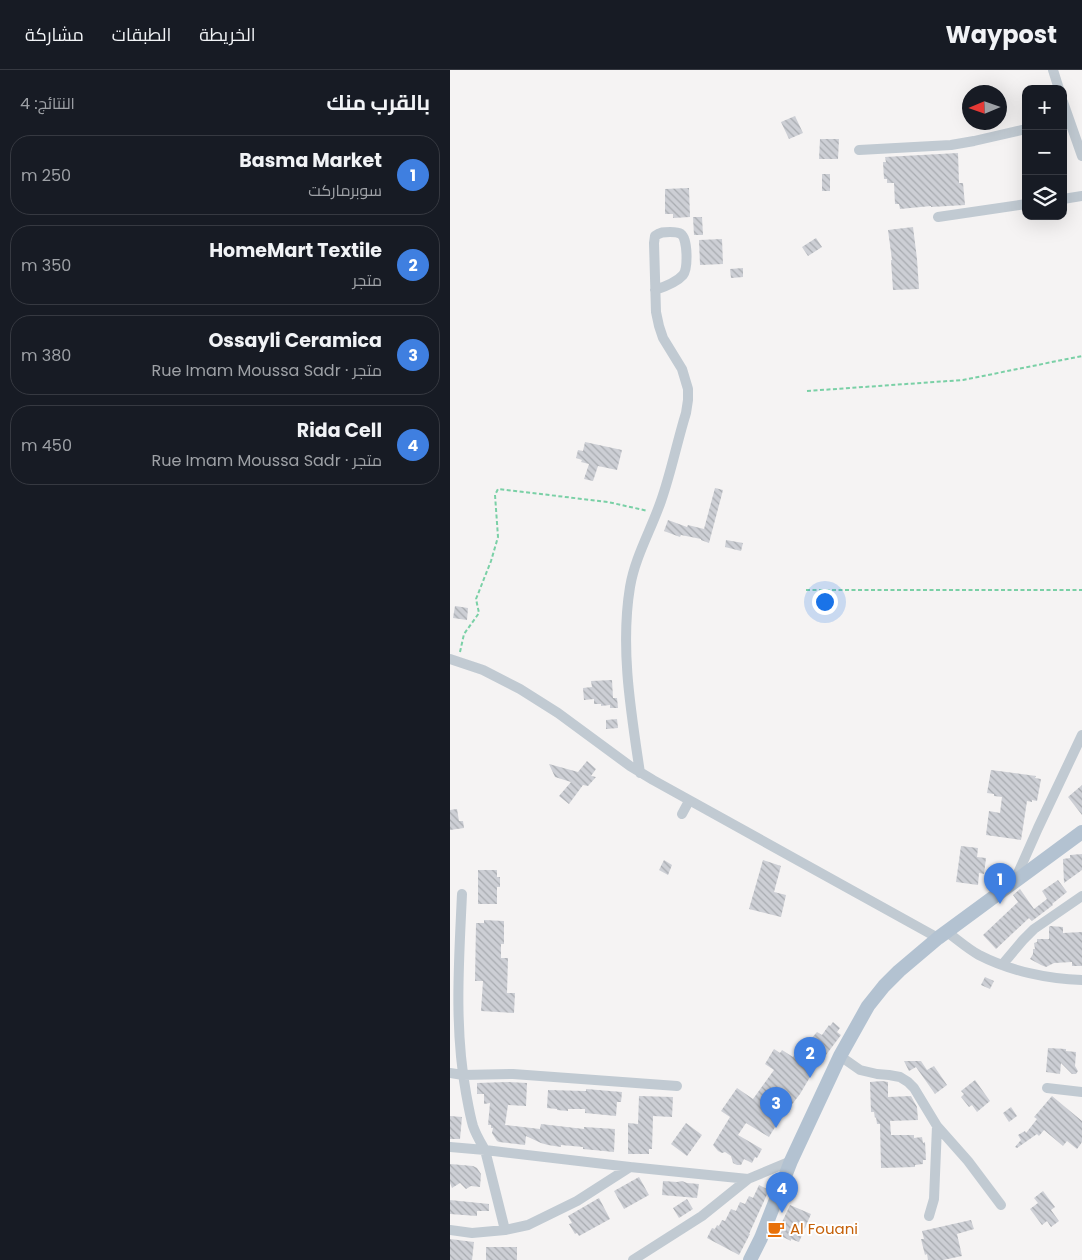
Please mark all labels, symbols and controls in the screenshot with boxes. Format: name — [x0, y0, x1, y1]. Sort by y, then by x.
text: Waypost — [946, 18, 1057, 51]
text: مشاركة — [25, 22, 84, 47]
text: الطبقات — [112, 22, 171, 47]
text: الخريطة — [199, 22, 256, 47]
north arrow — [962, 85, 1007, 130]
map controls — [1022, 85, 1067, 220]
button: + — [1022, 85, 1067, 130]
text: بالقرب منك — [326, 88, 430, 117]
text: النتائج: 4 — [20, 92, 75, 115]
button: − — [1022, 130, 1067, 175]
text: Basma Market — [239, 147, 382, 174]
text: 250 m — [21, 164, 71, 187]
text: 1 — [410, 164, 416, 187]
button: layers — [1022, 175, 1067, 220]
text: سوبرماركت — [308, 179, 382, 202]
text: HomeMart Textile — [209, 237, 382, 264]
text: 350 m — [21, 254, 71, 277]
text: 2 — [408, 254, 418, 277]
text: متجر — [353, 269, 382, 292]
text: Ossayli Ceramica — [208, 327, 382, 354]
text: 380 m — [21, 344, 71, 367]
text: 3 — [408, 344, 418, 367]
text: متجر · Rue Imam Moussa Sadr — [151, 359, 382, 382]
text: Rida Cell — [297, 417, 382, 444]
text: 450 m — [21, 434, 72, 457]
text: 4 — [408, 434, 418, 457]
text: متجر · Rue Imam Moussa Sadr — [151, 449, 382, 472]
your location — [812, 589, 838, 615]
pin: 1 — [984, 863, 1016, 904]
pin: 2 — [794, 1037, 826, 1078]
pin: 3 — [760, 1087, 792, 1128]
pin: 4 — [766, 1172, 798, 1213]
place label: Al Fouani — [790, 1218, 858, 1239]
cafe icon: Al Fouani — [766, 1219, 786, 1239]

